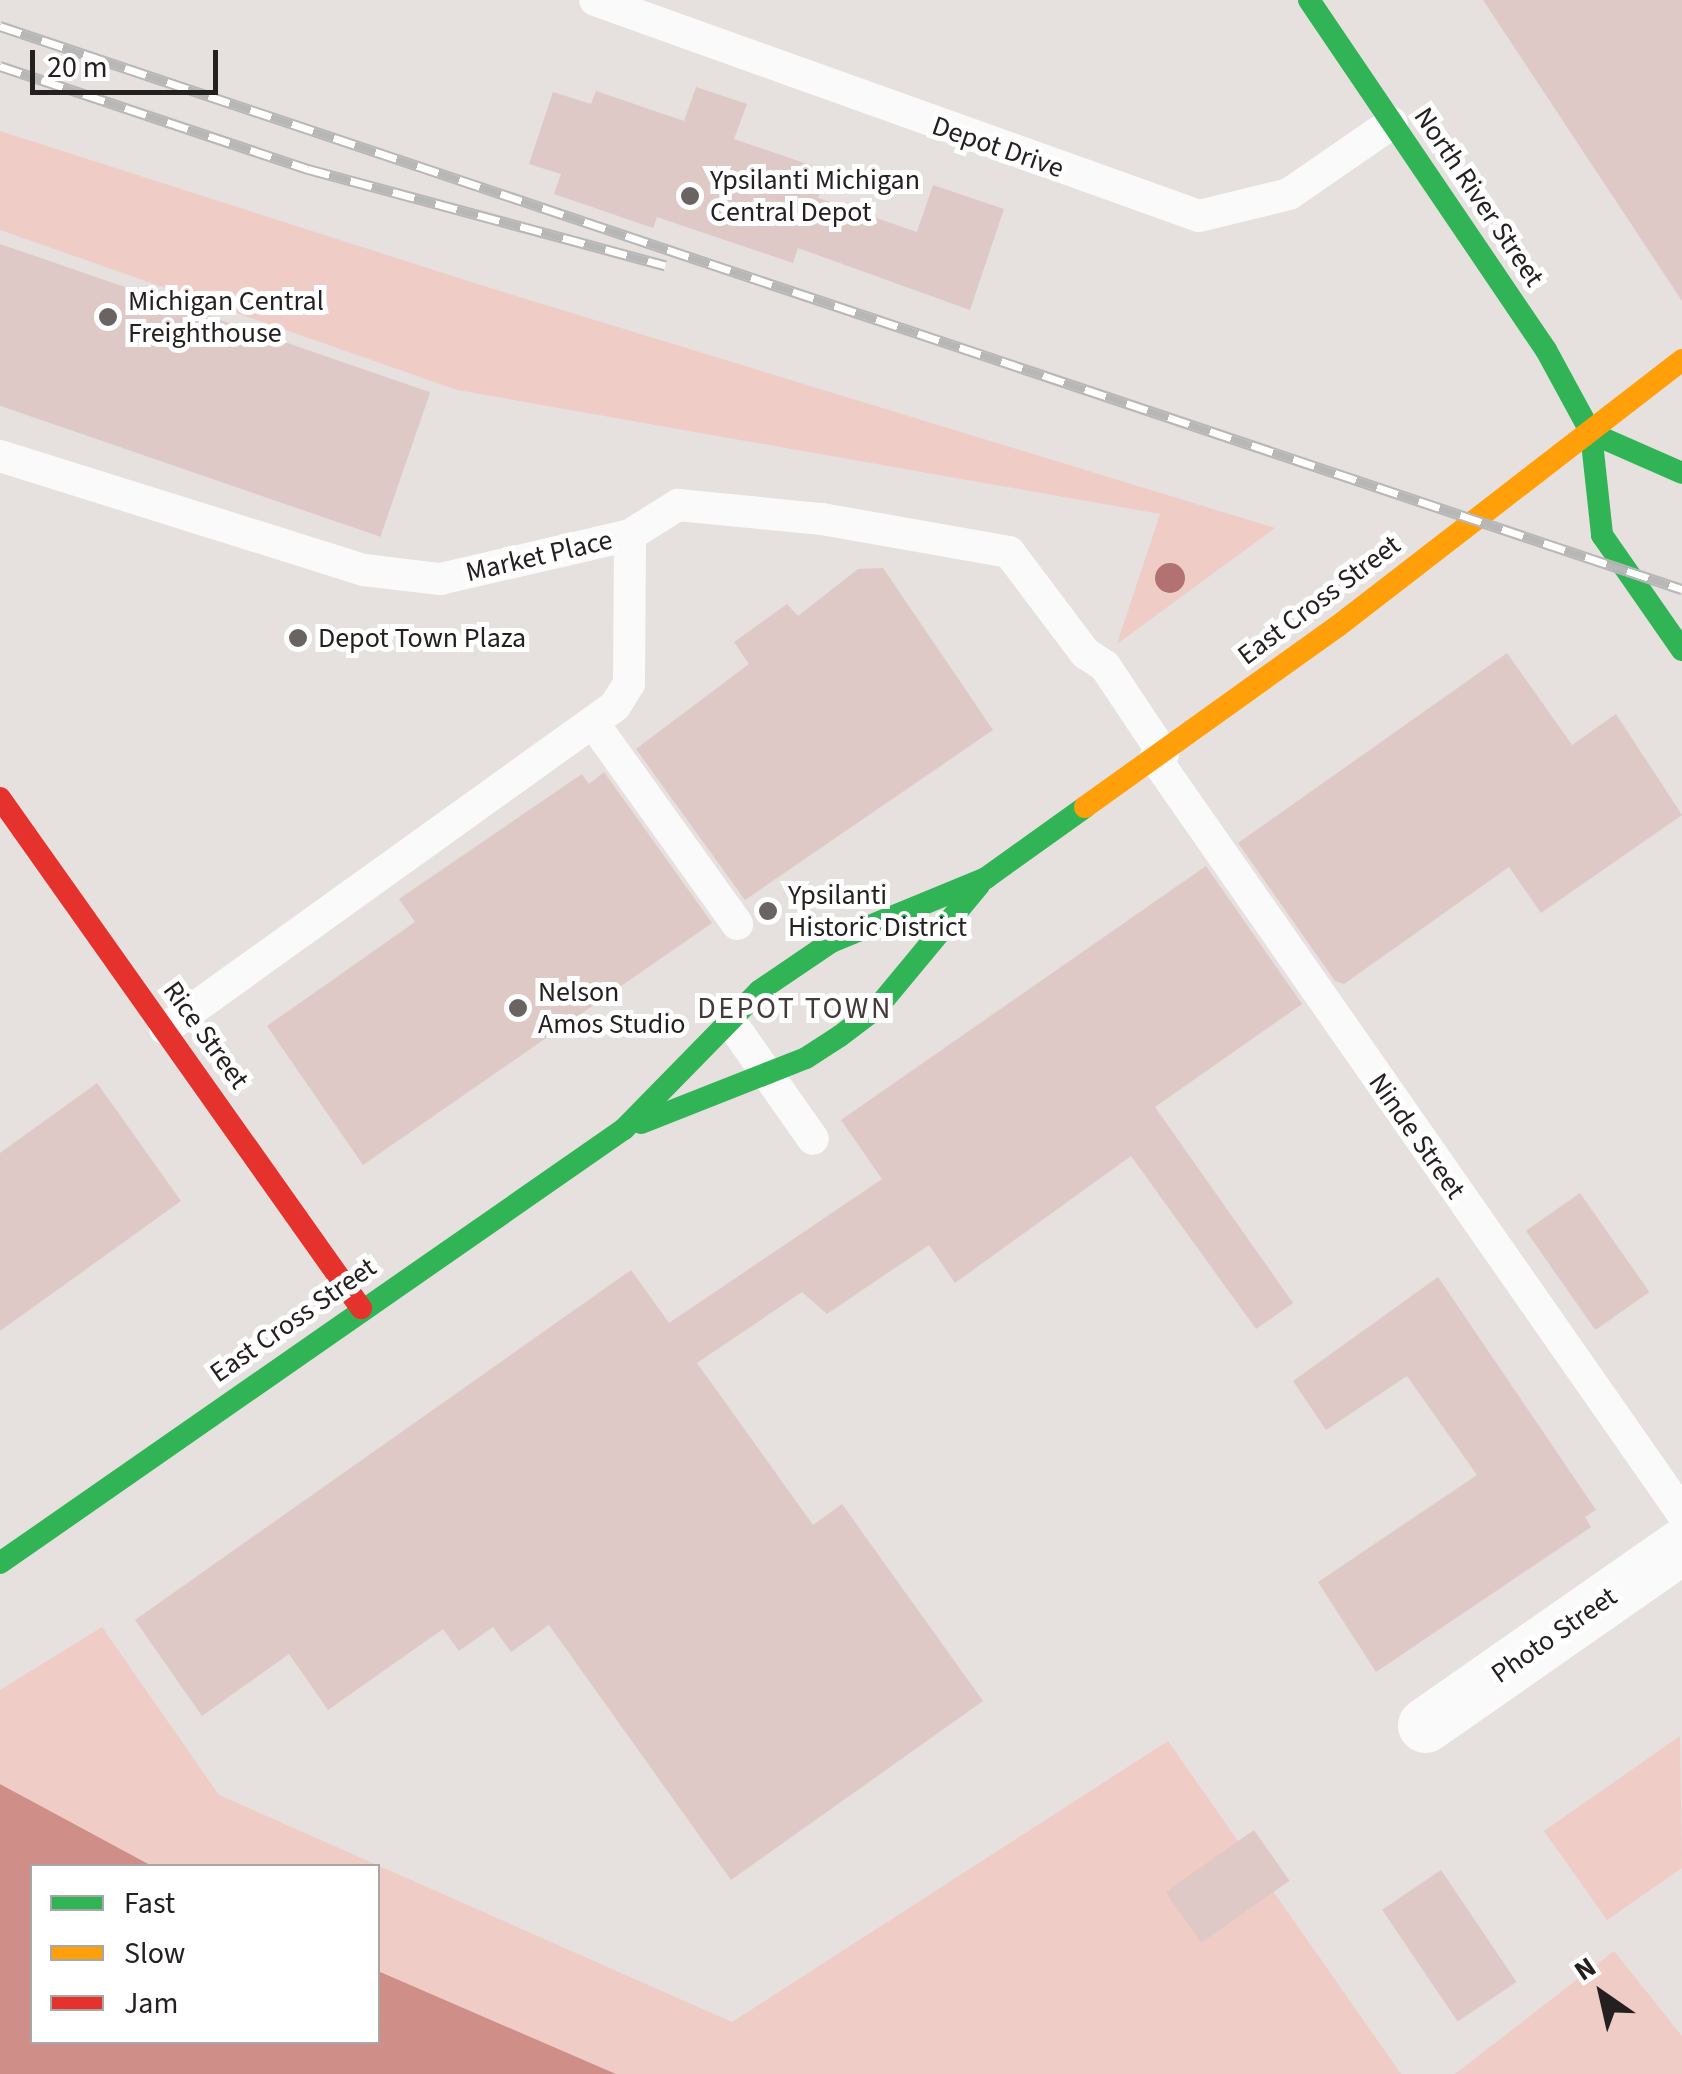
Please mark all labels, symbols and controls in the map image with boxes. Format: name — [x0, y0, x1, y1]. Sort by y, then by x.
scale bar — [35, 30, 222, 92]
text: 20 m — [47, 46, 108, 89]
street label: North River Street — [1407, 101, 1551, 293]
street label: Depot Drive — [928, 109, 1068, 185]
place label: Ypsilanti Michigan Central Depot — [710, 163, 920, 229]
marker: Ypsilanti Michigan Central Depot — [679, 185, 701, 207]
place label: Michigan Central Freighthouse — [128, 284, 324, 350]
marker: Michigan Central Freighthouse — [97, 306, 119, 328]
street label: Market Place — [462, 523, 616, 589]
street label: East Cross Street — [1231, 528, 1407, 672]
place label: Depot Town Plaza — [318, 621, 526, 655]
marker: Depot Town Plaza — [287, 627, 309, 649]
place label: Ypsilanti Historic District — [788, 878, 967, 944]
marker: Ypsilanti Historic District — [757, 900, 779, 922]
street label: Rice Street — [156, 975, 256, 1095]
place label: Nelson Amos Studio — [538, 975, 685, 1041]
district label: DEPOT TOWN — [697, 991, 893, 1027]
marker: Nelson Amos Studio — [507, 997, 529, 1019]
street label: Ninde Street — [1362, 1067, 1472, 1205]
street label: East Cross Street — [204, 1250, 382, 1390]
street label: Photo Street — [1485, 1579, 1623, 1691]
legend — [30, 1864, 380, 2044]
text: Fast — [124, 1882, 175, 1925]
text: Slow — [124, 1932, 185, 1975]
north arrow — [1552, 1944, 1652, 2044]
text: N — [1566, 1947, 1604, 1991]
text: Jam — [124, 1982, 178, 2025]

